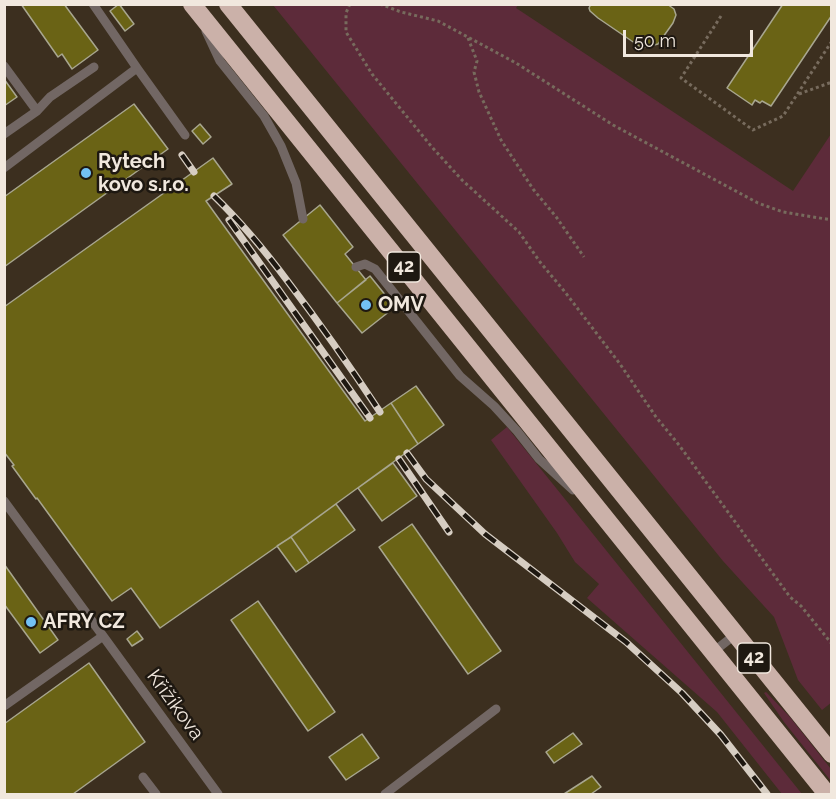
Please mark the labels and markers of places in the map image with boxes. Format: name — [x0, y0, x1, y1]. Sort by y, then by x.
place label: Rytech kovo s.r.o. — [98, 150, 189, 197]
marker: Rytech kovo s.r.o. — [79, 166, 93, 180]
place label: OMV — [378, 293, 424, 317]
marker: OMV — [359, 298, 373, 312]
place label: AFRY CZ — [43, 610, 125, 634]
marker: AFRY CZ — [24, 615, 38, 629]

